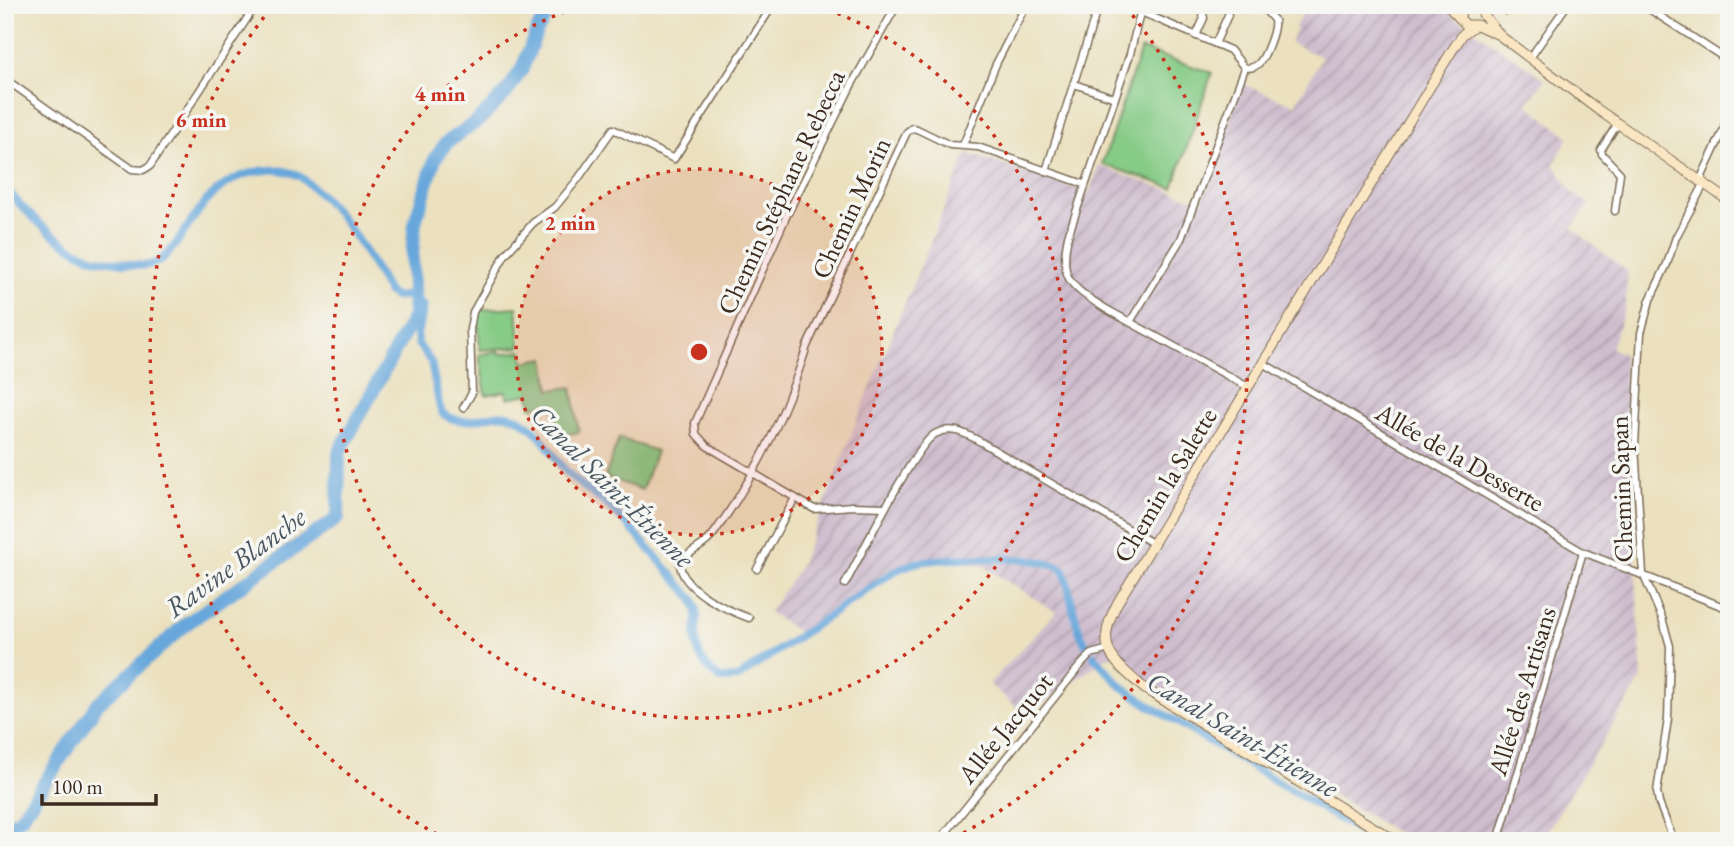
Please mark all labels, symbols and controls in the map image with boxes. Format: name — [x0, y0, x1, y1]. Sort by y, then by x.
street label: Chemin Stéphane Rebecca — [709, 64, 853, 320]
text: 4 min — [414, 80, 466, 107]
text: 6 min — [175, 106, 227, 133]
street label: Chemin Morin — [803, 132, 899, 284]
text: 2 min — [544, 209, 596, 236]
centre of rings — [687, 340, 711, 364]
street label: Allée de la Desserte — [1369, 394, 1551, 519]
water label: Canal Saint-Étienne — [524, 397, 703, 576]
street label: Chemin la Salette — [1105, 401, 1225, 569]
street label: Chemin Sapan — [1601, 415, 1641, 563]
water label: Ravine Blanche — [157, 499, 313, 625]
street label: Allée des Artisans — [1480, 602, 1564, 780]
water label: Canal Saint-Étienne — [1141, 663, 1346, 806]
street label: Allée Jacquot — [949, 666, 1060, 791]
scale bar — [42, 762, 156, 806]
text: 100 m — [52, 773, 103, 800]

